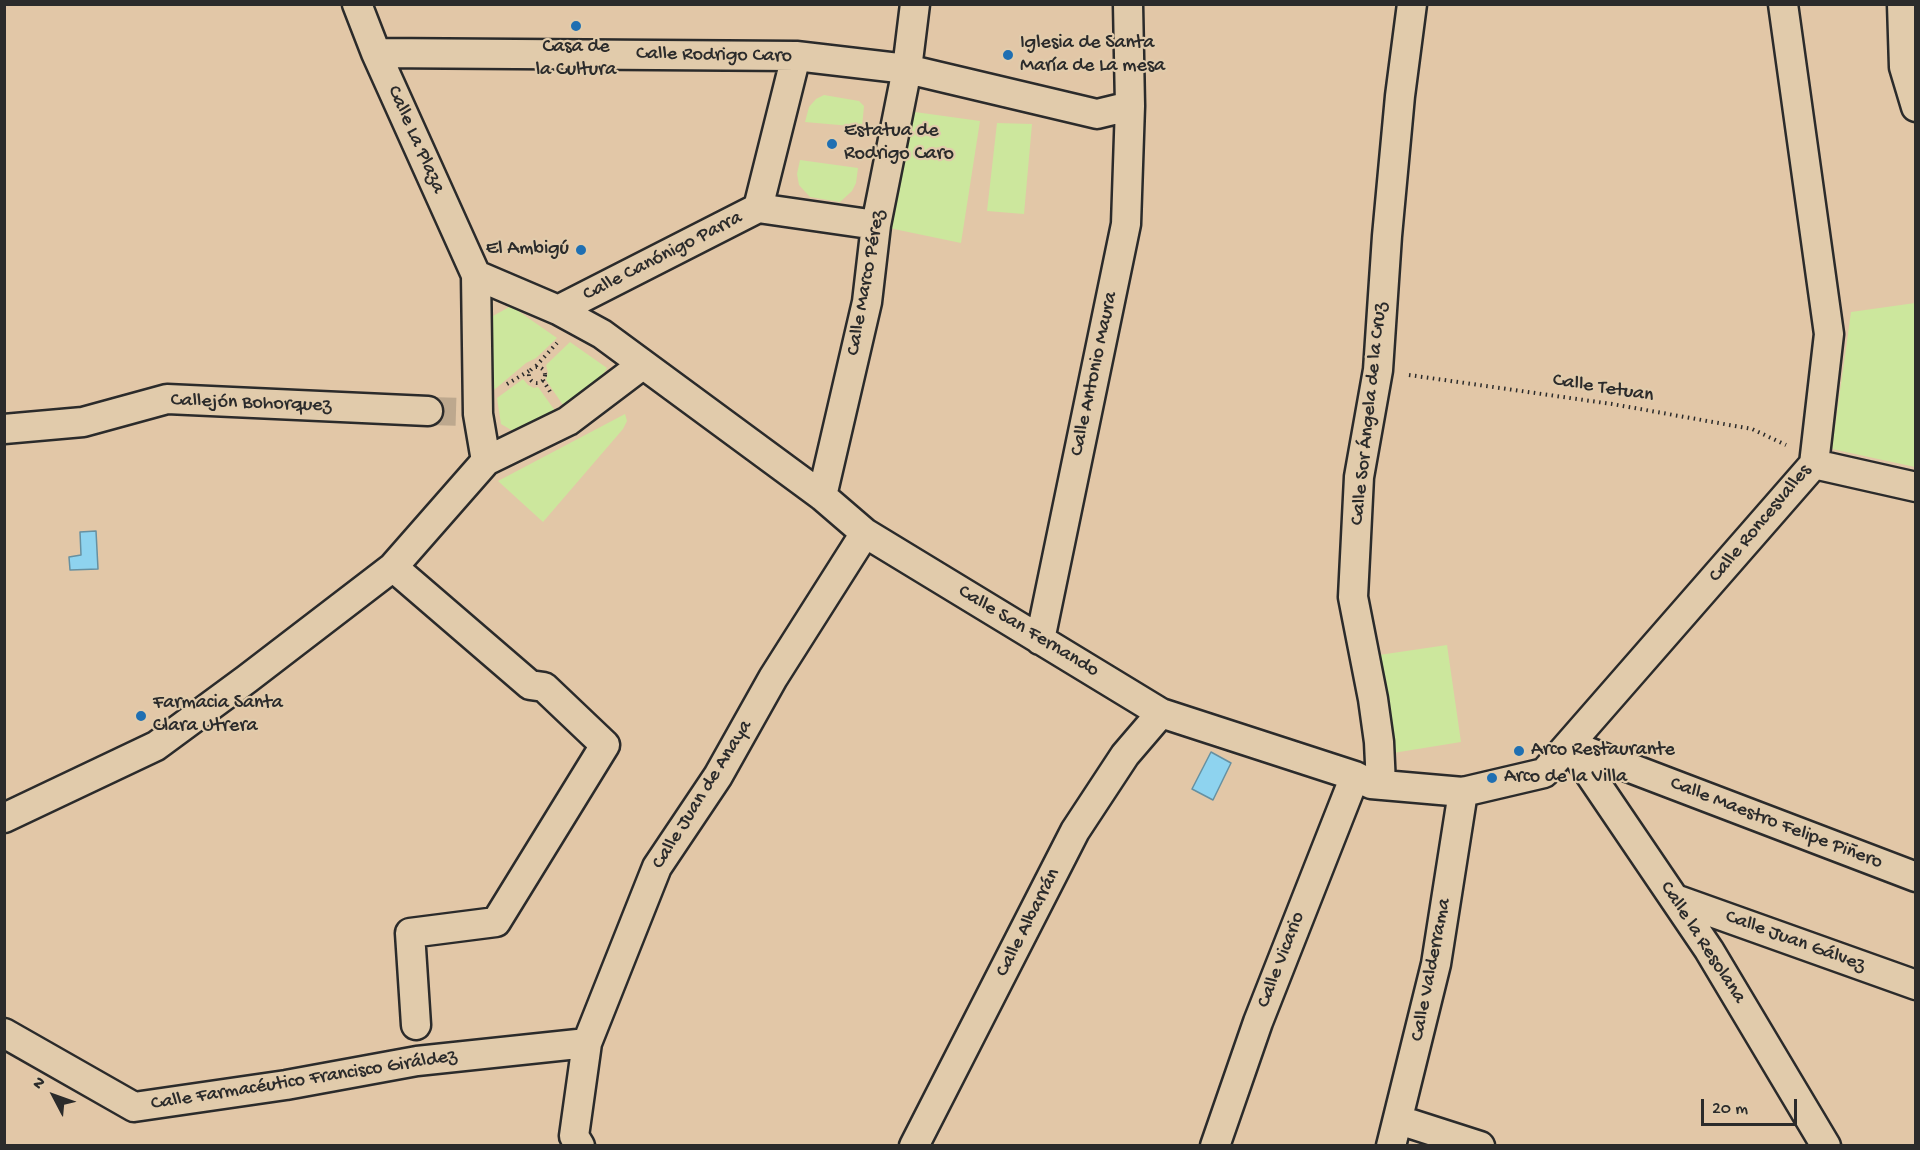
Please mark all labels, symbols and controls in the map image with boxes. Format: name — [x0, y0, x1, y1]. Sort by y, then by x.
marker: Casa de la Cultura — [569, 19, 583, 33]
place label: Iglesia de Santa María de La mesa — [1020, 32, 1165, 79]
place label: Casa de la Cultura — [536, 36, 616, 83]
street label: Calle Rodrigo Caro — [636, 43, 792, 69]
marker: Iglesia de Santa María de La mesa — [1001, 48, 1015, 62]
street label: Calle La Plaza — [381, 82, 449, 198]
place label: Estatua de Rodrigo Caro — [844, 120, 954, 167]
marker: Estatua de Rodrigo Caro — [825, 137, 839, 151]
street label: Calle Canónigo Parra — [579, 206, 747, 308]
street label: Calle Marco Pérez — [842, 208, 892, 358]
place label: El Ambigú — [486, 238, 569, 262]
marker: El Ambigú — [574, 243, 588, 257]
street label: Calle Antonio Maura — [1066, 290, 1124, 458]
street label: Calle Sor Ángela de la Cruz — [1346, 302, 1394, 526]
street label: Calle Tetuan — [1551, 369, 1655, 409]
street label: Callejón Bohorquez — [170, 389, 332, 419]
street label: Calle Roncesvalles — [1705, 460, 1817, 588]
street label: Calle San Fernando — [953, 580, 1103, 684]
place label: Farmacia Santa Clara Utrera — [153, 692, 283, 739]
marker: Farmacia Santa Clara Utrera — [134, 709, 148, 723]
street label: Calle Juan de Anaya — [647, 716, 759, 874]
place label: Arco Restaurante — [1531, 739, 1675, 763]
marker: Arco Restaurante — [1512, 744, 1526, 758]
place label: Arco de la Villa — [1504, 766, 1627, 790]
marker: Arco de la Villa — [1485, 771, 1499, 785]
street label: Calle Maestro Felipe Piñero — [1666, 772, 1886, 876]
street label: Calle Albarrán — [991, 865, 1067, 981]
street label: Calle la Resolana — [1654, 877, 1750, 1009]
street label: Calle Valderrama — [1406, 897, 1458, 1043]
street label: Calle Juan Gálvez — [1722, 906, 1868, 978]
street label: Calle Vicario — [1253, 909, 1311, 1011]
street label: Calle Farmacéutico Francisco Giráldez — [149, 1045, 459, 1117]
north arrow — [24, 1066, 84, 1126]
text: N — [29, 1074, 51, 1094]
scale bar — [1704, 1087, 1800, 1125]
text: 20 m — [1712, 1099, 1748, 1120]

